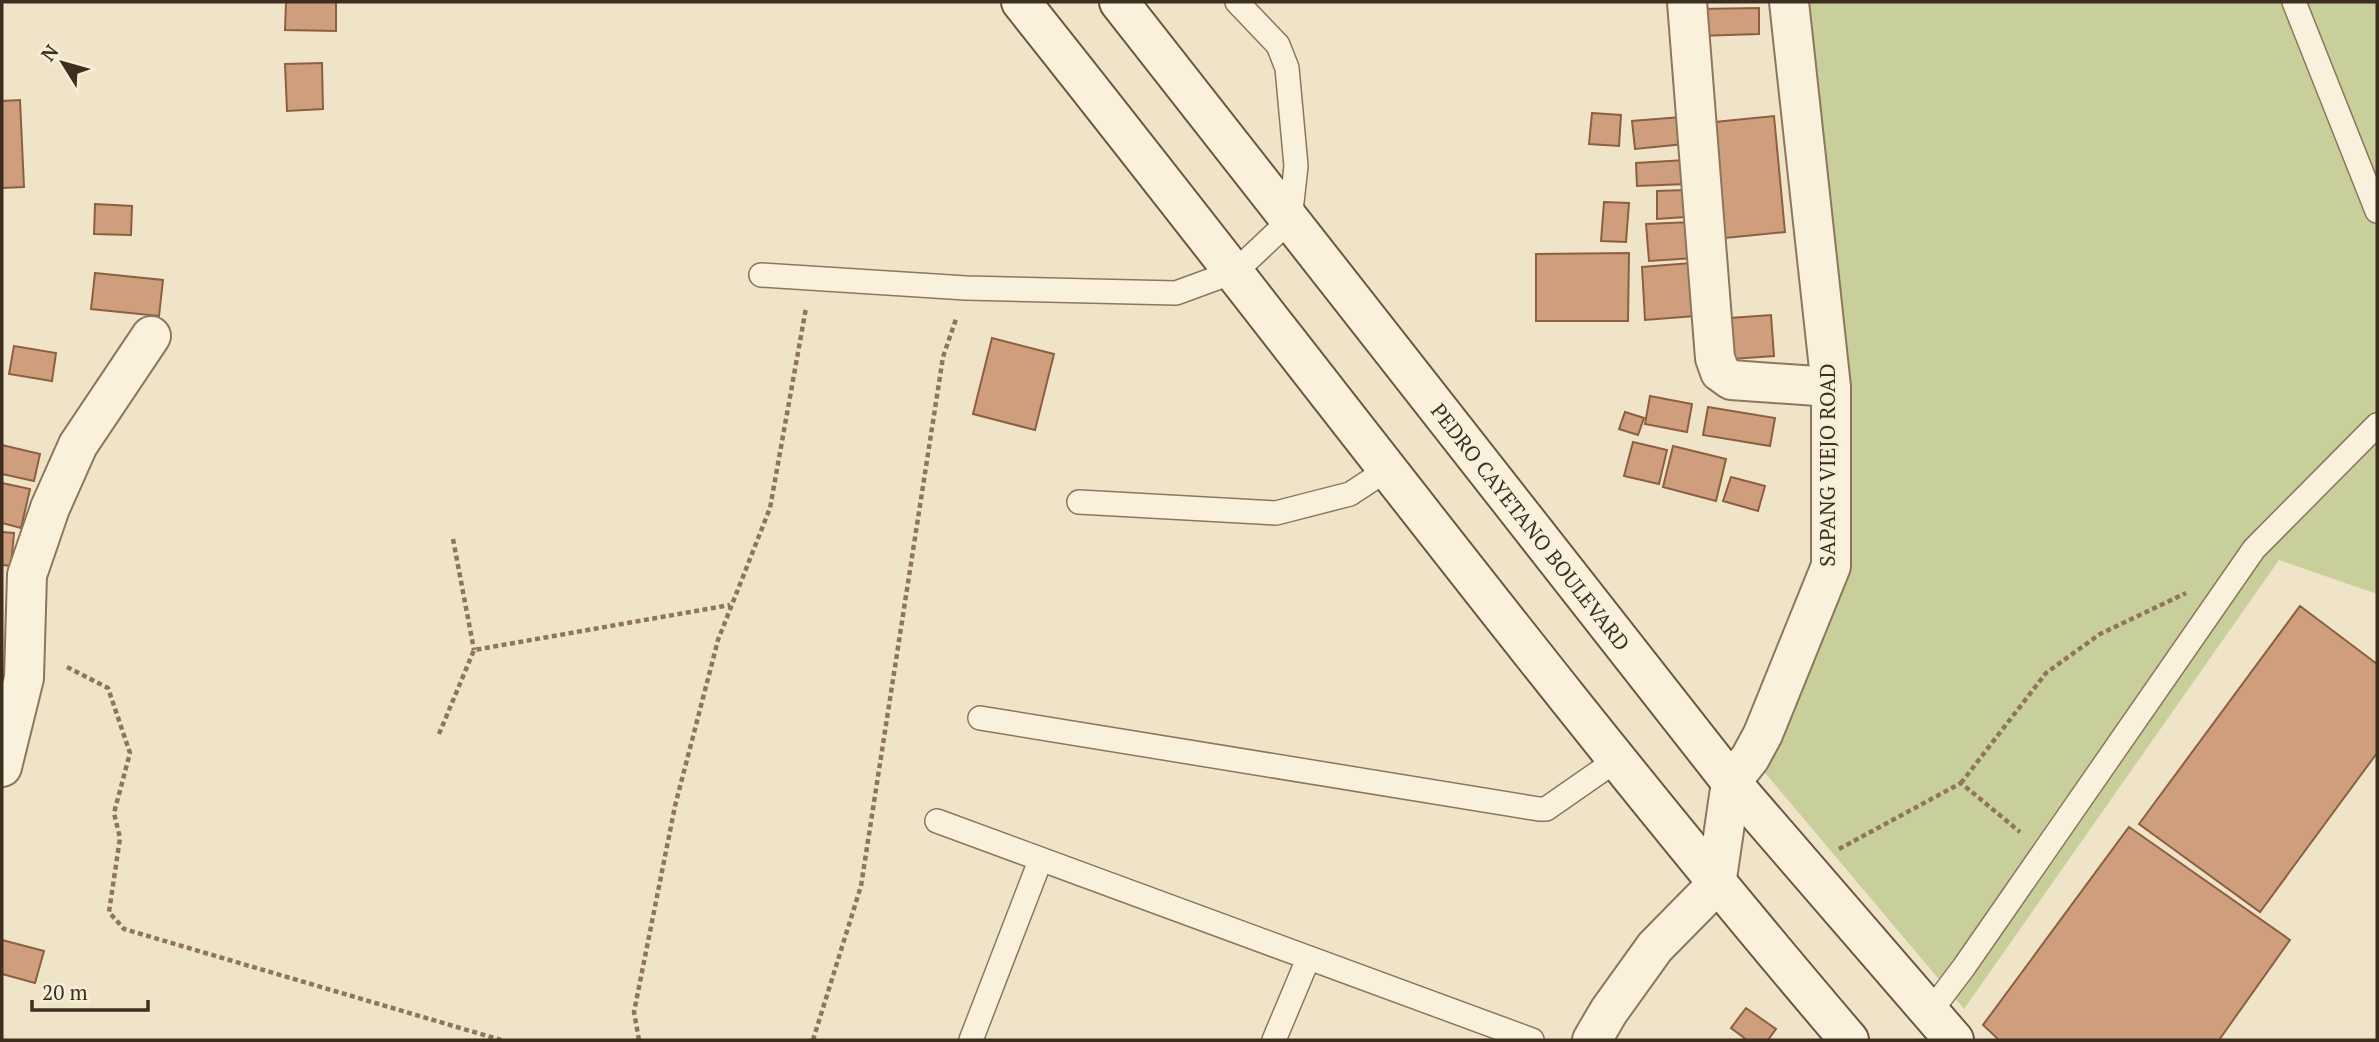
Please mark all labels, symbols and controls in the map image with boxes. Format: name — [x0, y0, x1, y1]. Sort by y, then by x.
north arrow — [28, 28, 98, 98]
text: N — [35, 39, 64, 66]
street label: SAPANG VIEJO ROAD — [1813, 363, 1841, 567]
street label: PEDRO CAYETANO BOULEVARD — [1425, 397, 1637, 656]
scale bar — [32, 968, 147, 1012]
text: 20 m — [42, 978, 88, 1006]

